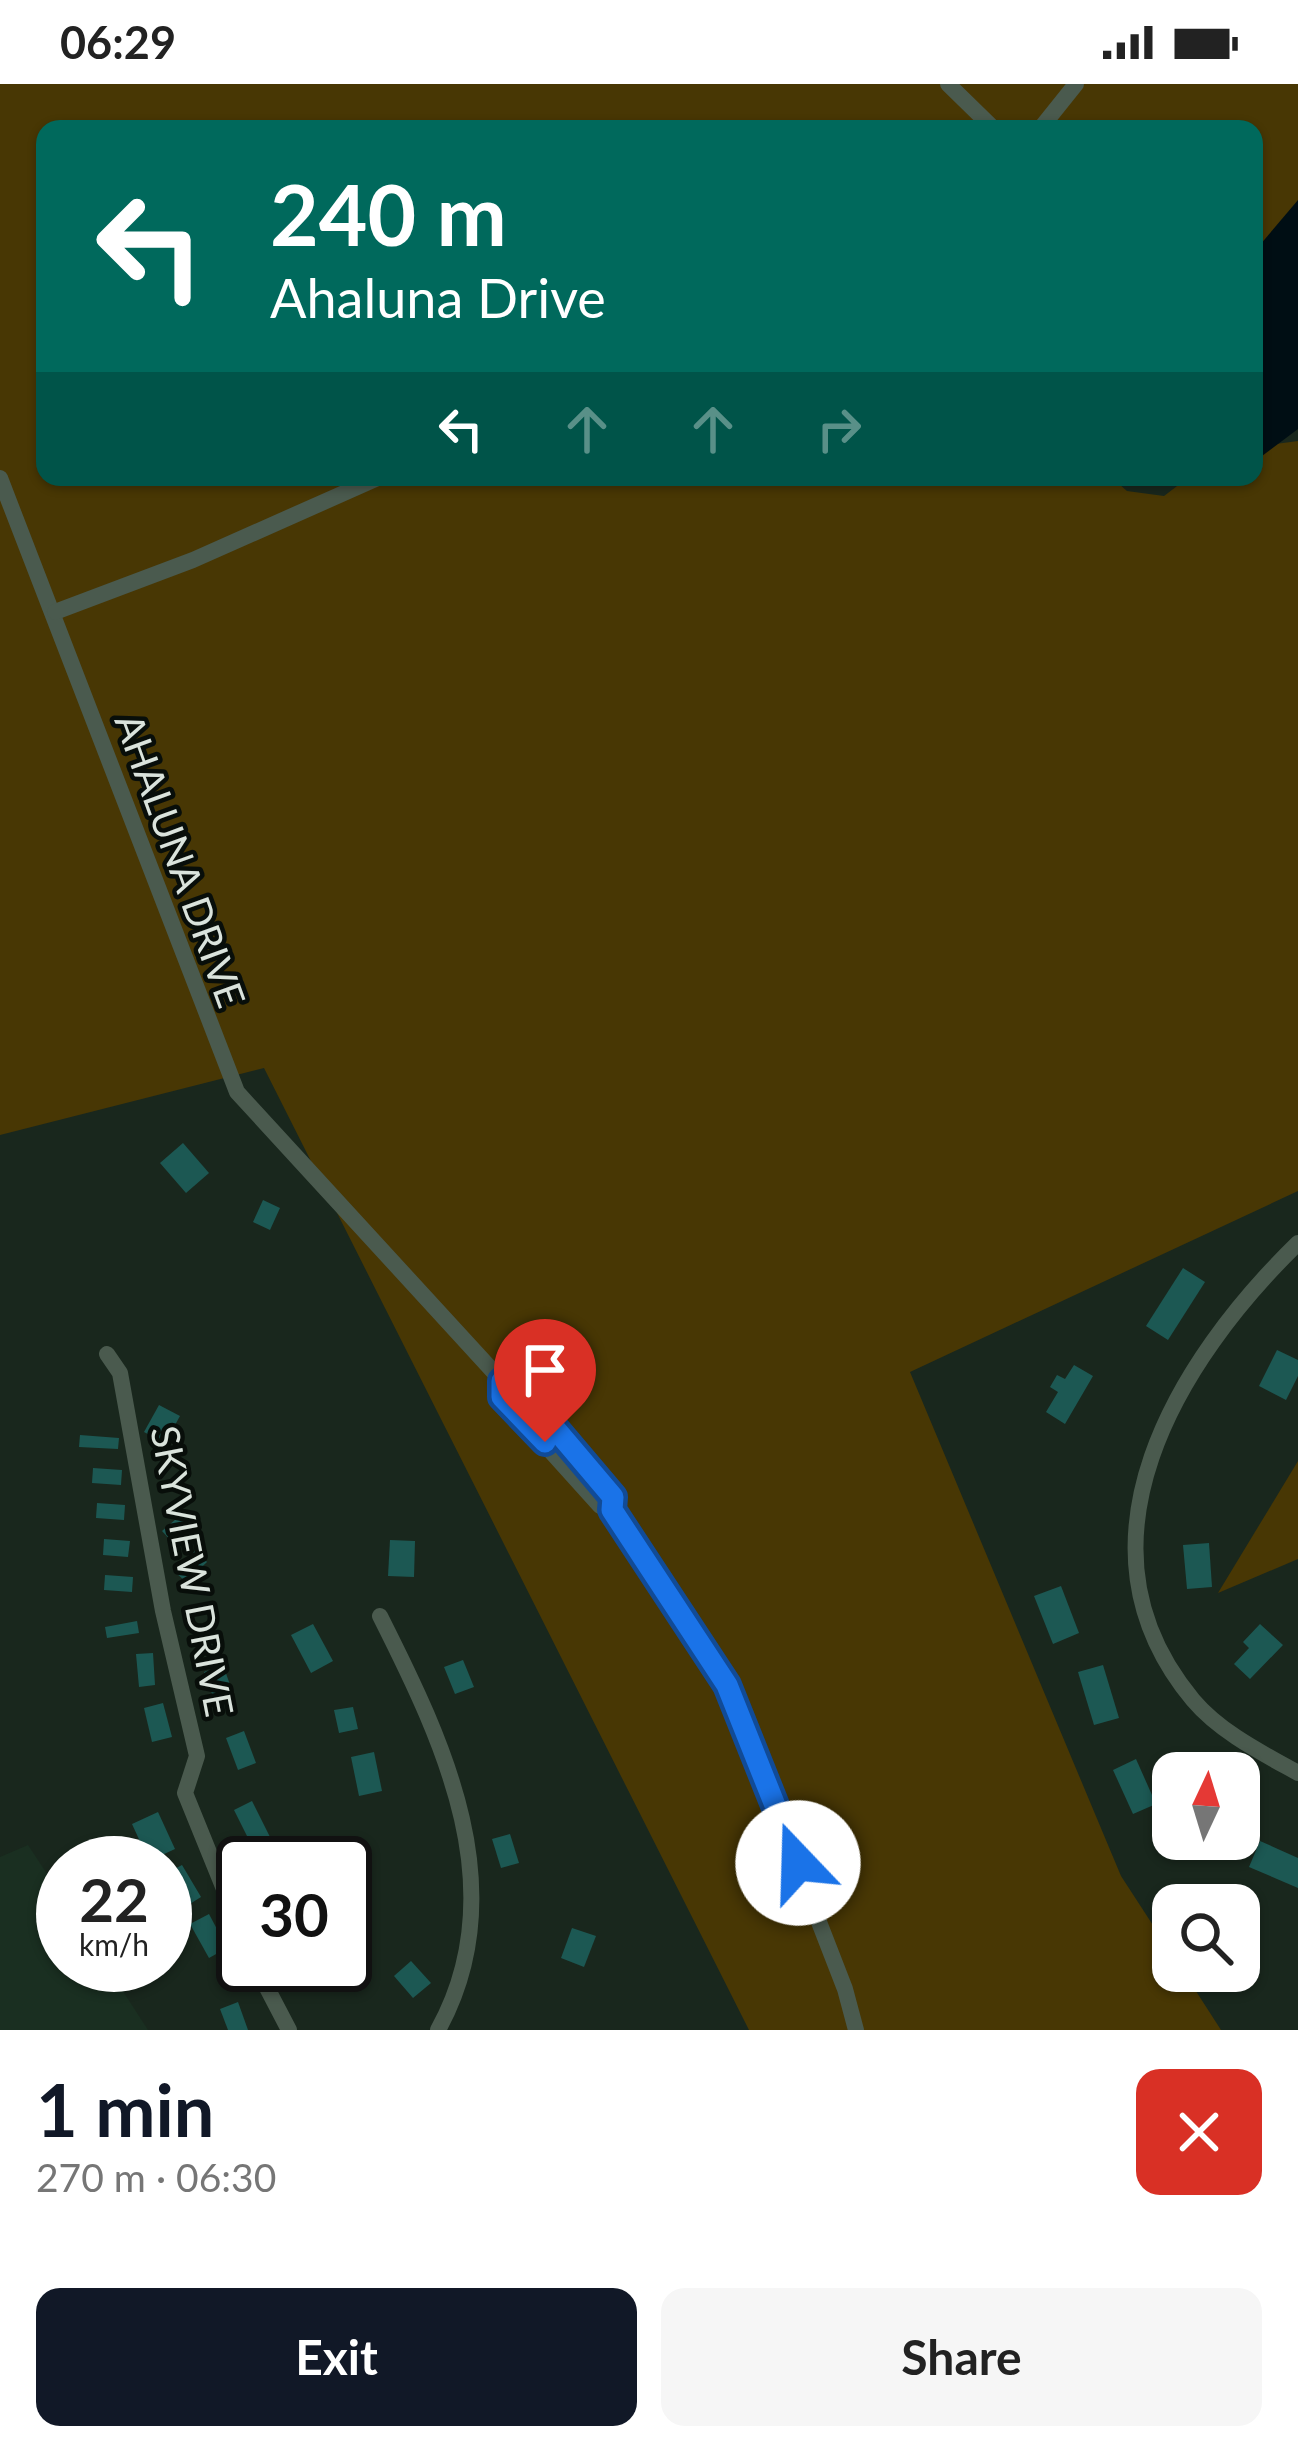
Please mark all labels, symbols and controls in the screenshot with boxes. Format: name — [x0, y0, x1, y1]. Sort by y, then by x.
text: 06:29 — [60, 15, 176, 69]
text: 240 m — [270, 163, 507, 264]
icon: left — [72, 168, 228, 324]
text: Ahaluna Drive — [270, 265, 606, 330]
icon: left — [428, 396, 494, 462]
icon: ahead — [554, 396, 620, 462]
icon: ahead — [680, 396, 746, 462]
icon: right — [806, 396, 872, 462]
street label: AHALUNA DRIVE — [107, 707, 255, 1013]
pin — [494, 1319, 596, 1442]
icon: arrive — [512, 1337, 578, 1403]
street label: SKYVIEW DRIVE — [142, 1422, 244, 1720]
north arrow — [1152, 1752, 1260, 1860]
map controls — [1152, 1752, 1260, 1992]
position arrow — [735, 1800, 861, 1926]
speed limit sign: 30 — [216, 1836, 372, 1992]
text: 22 — [79, 1863, 149, 1935]
button: search — [1152, 1884, 1260, 1992]
text: km/h — [79, 1926, 149, 1962]
text: 1 min — [36, 2066, 214, 2152]
button: close — [1136, 2069, 1262, 2195]
text: 270 m · 06:30 — [36, 2154, 276, 2200]
button: Exit — [36, 2288, 637, 2426]
button: Share — [661, 2288, 1262, 2426]

